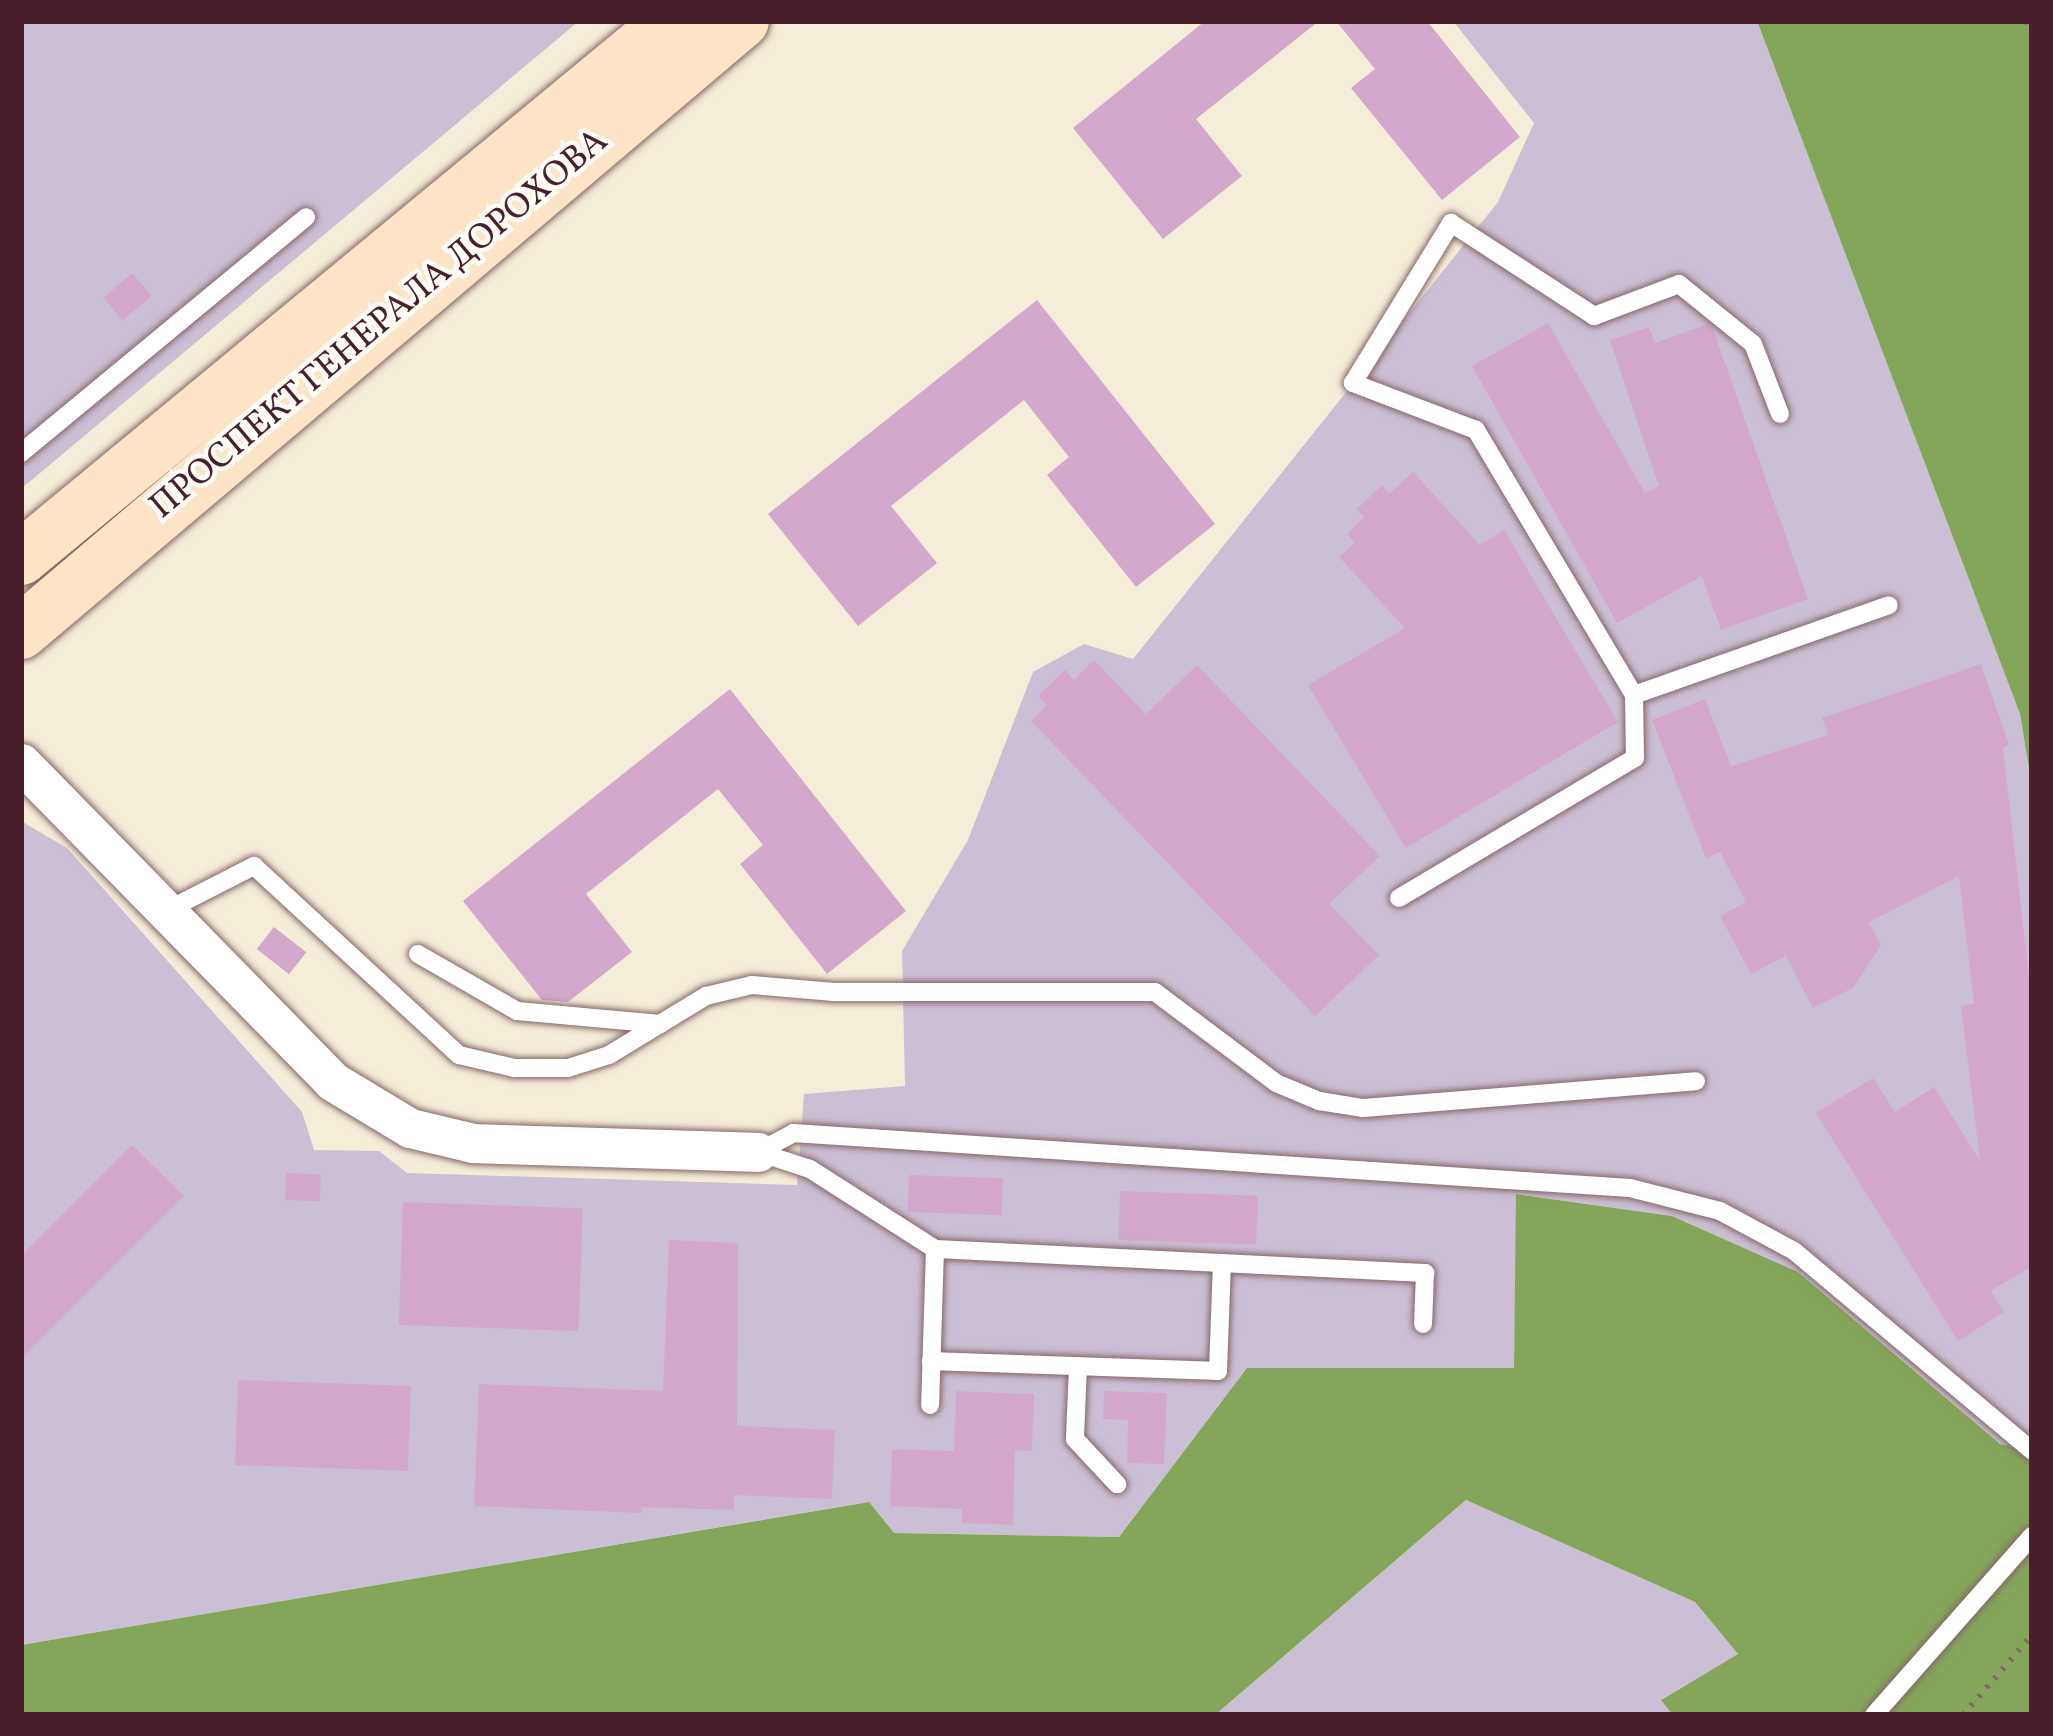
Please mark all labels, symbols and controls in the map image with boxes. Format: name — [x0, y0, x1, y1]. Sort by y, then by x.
street label: ПРОСПЕКТ ГЕНЕРАЛА ДОРОХОВА — [142, 120, 618, 530]

